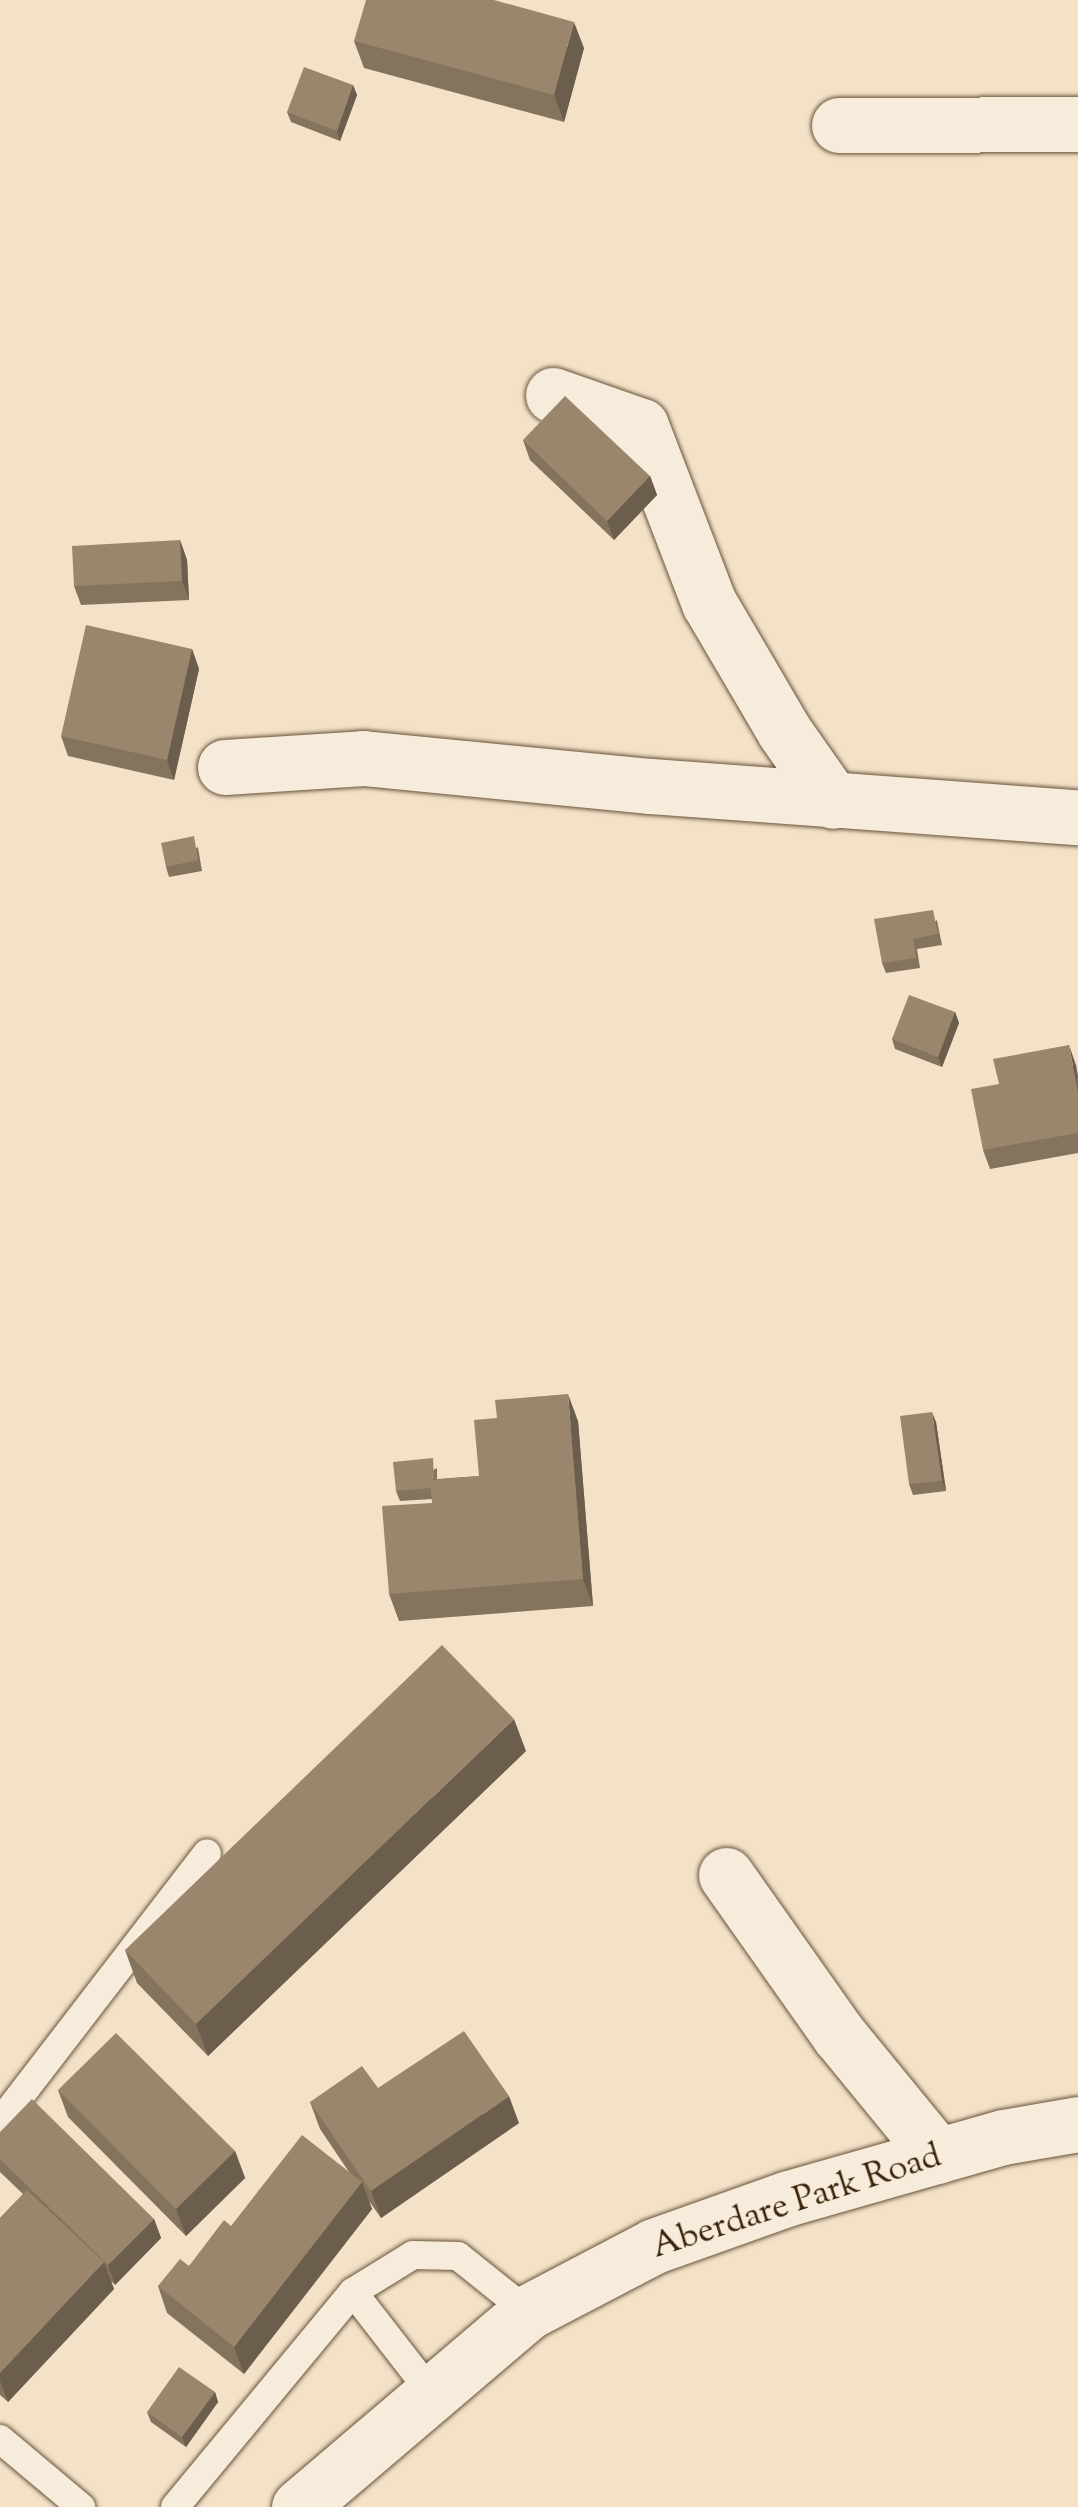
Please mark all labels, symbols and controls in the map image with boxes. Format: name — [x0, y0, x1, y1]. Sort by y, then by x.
street label: Aberdare Park Road — [647, 2136, 947, 2270]

